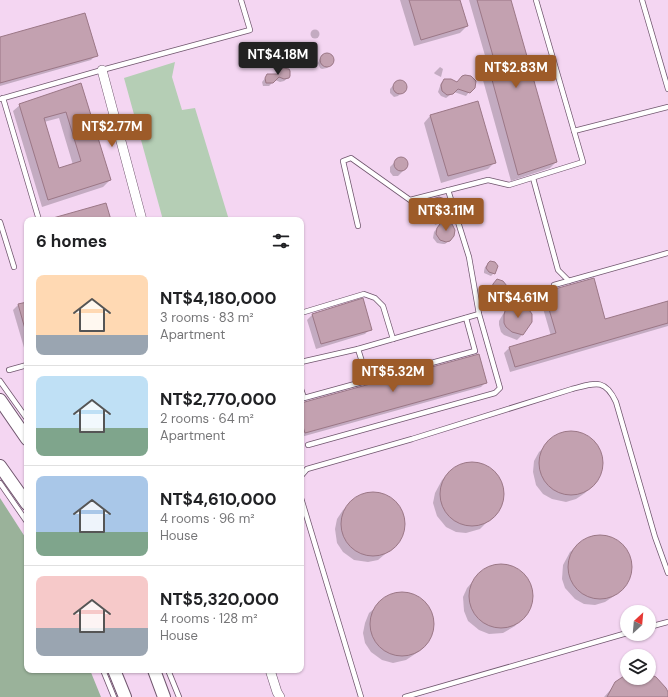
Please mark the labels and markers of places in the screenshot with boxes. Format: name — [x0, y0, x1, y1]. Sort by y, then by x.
pin: NT$4.18M — [237, 42, 319, 76]
pin: NT$2.83M — [475, 55, 557, 89]
pin: NT$2.77M — [71, 114, 153, 148]
pin: NT$3.11M — [405, 198, 487, 232]
pin: NT$4.61M — [477, 285, 559, 319]
pin: NT$5.32M — [352, 359, 434, 393]

